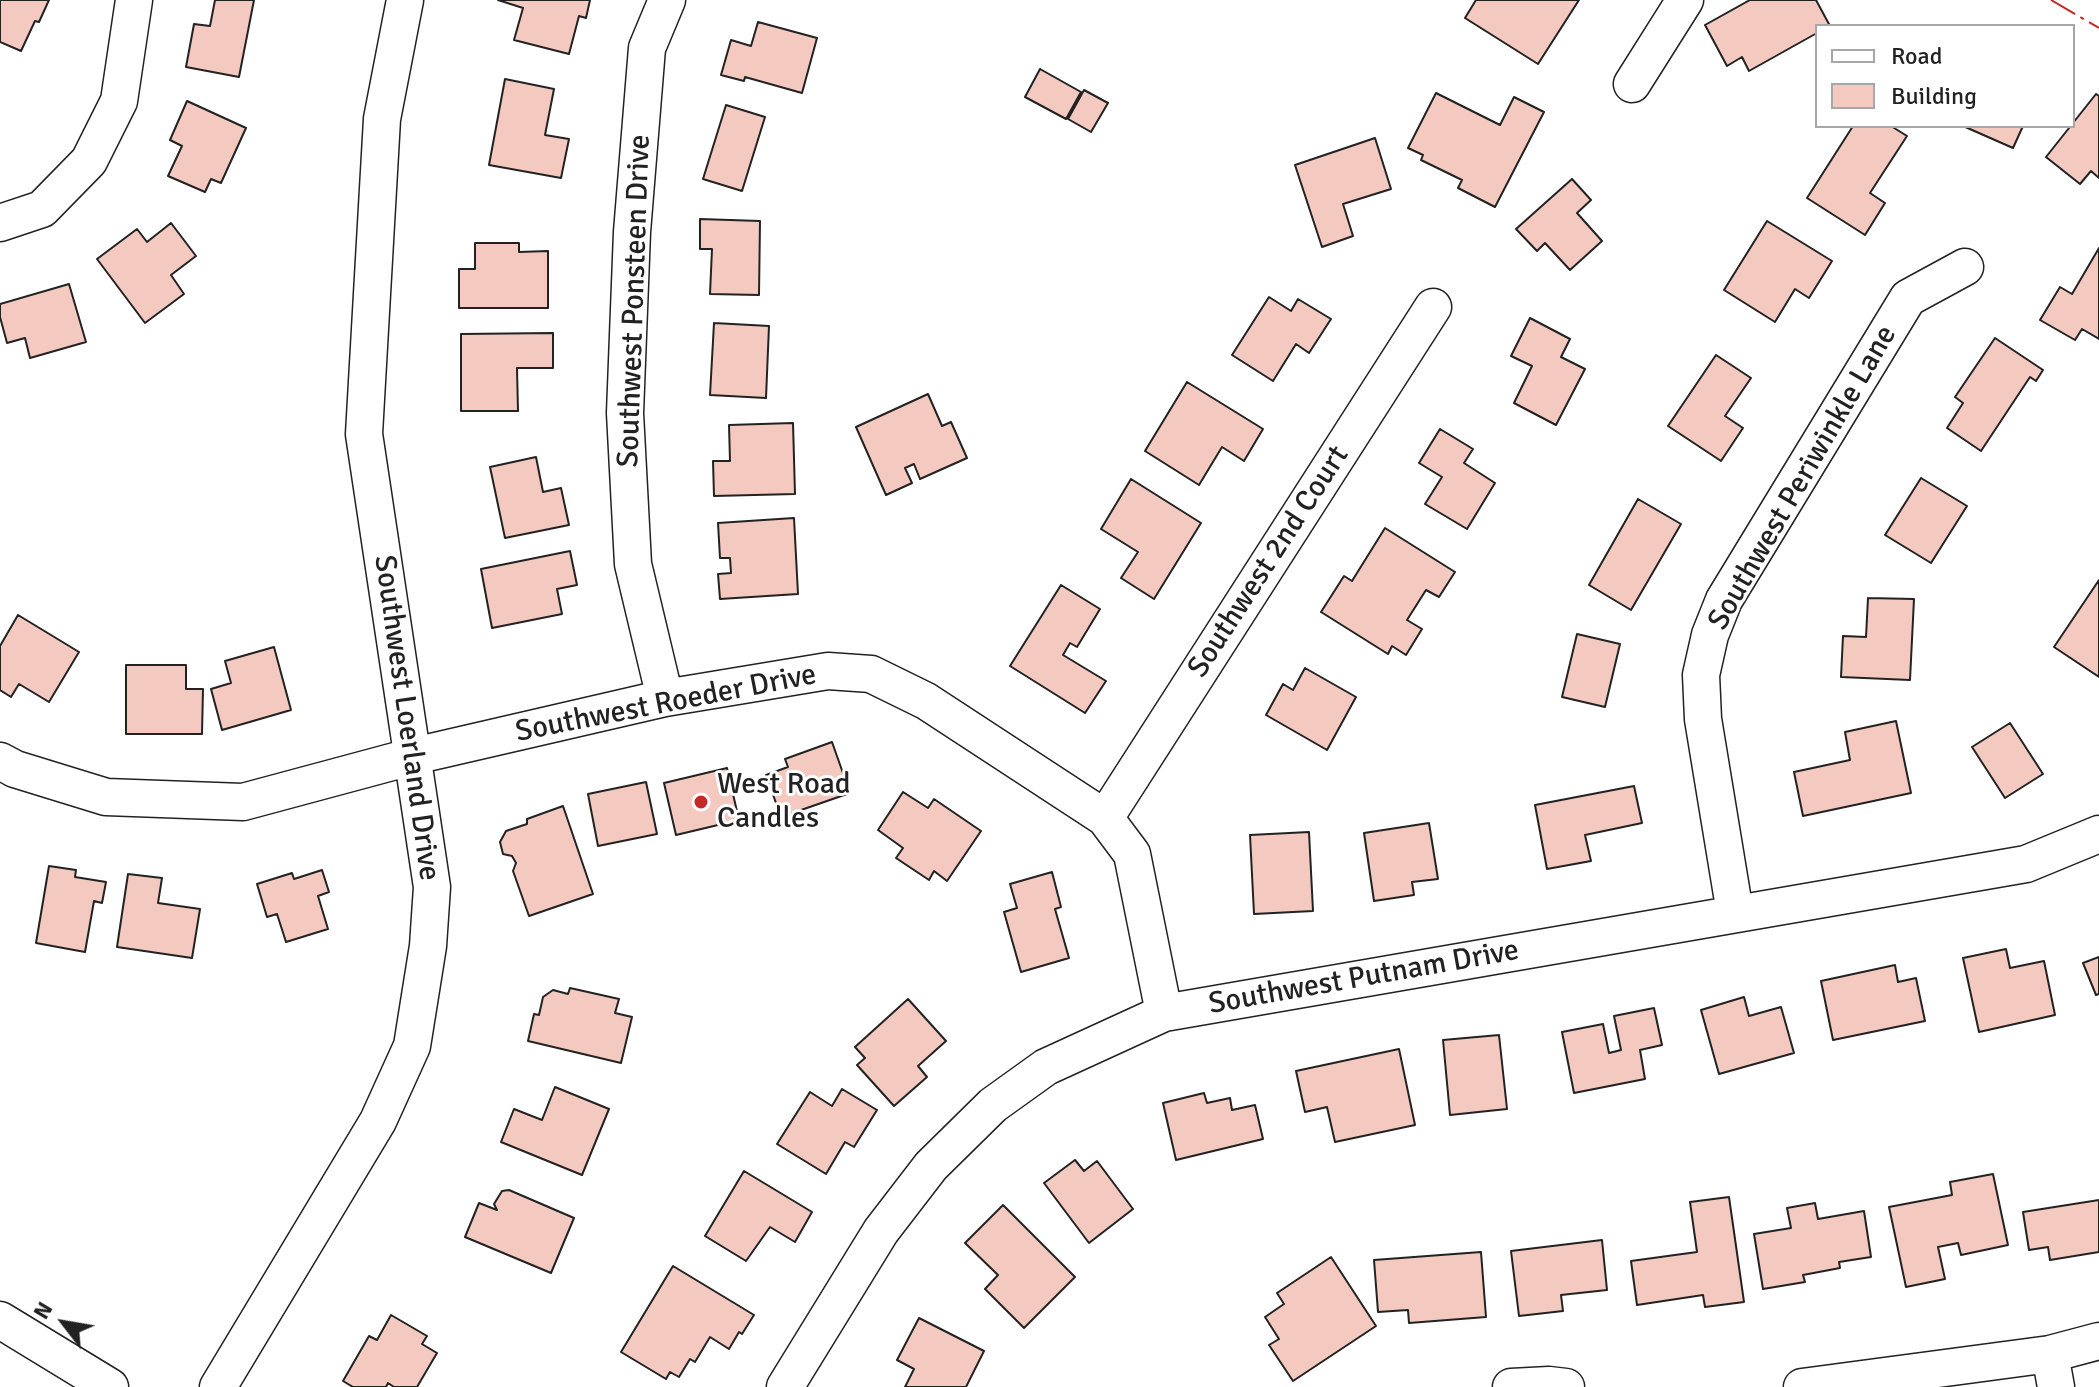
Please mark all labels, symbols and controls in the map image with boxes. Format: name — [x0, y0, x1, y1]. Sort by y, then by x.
legend — [1815, 24, 2075, 128]
text: Road — [1891, 41, 1942, 71]
text: Building — [1891, 81, 1977, 111]
street label: Southwest Ponsteen Drive — [611, 134, 659, 468]
street label: Southwest Periwinkle Lane — [1701, 319, 1905, 637]
street label: Southwest 2nd Court — [1181, 440, 1357, 684]
street label: Southwest Loerland Drive — [365, 553, 447, 883]
street label: Southwest Roeder Drive — [513, 657, 819, 751]
place label: West Road Candles — [717, 767, 851, 838]
marker: West Road Candles — [692, 793, 710, 811]
street label: Southwest Putnam Drive — [1206, 933, 1522, 1023]
north arrow — [24, 1283, 104, 1363]
text: N — [27, 1297, 59, 1324]

